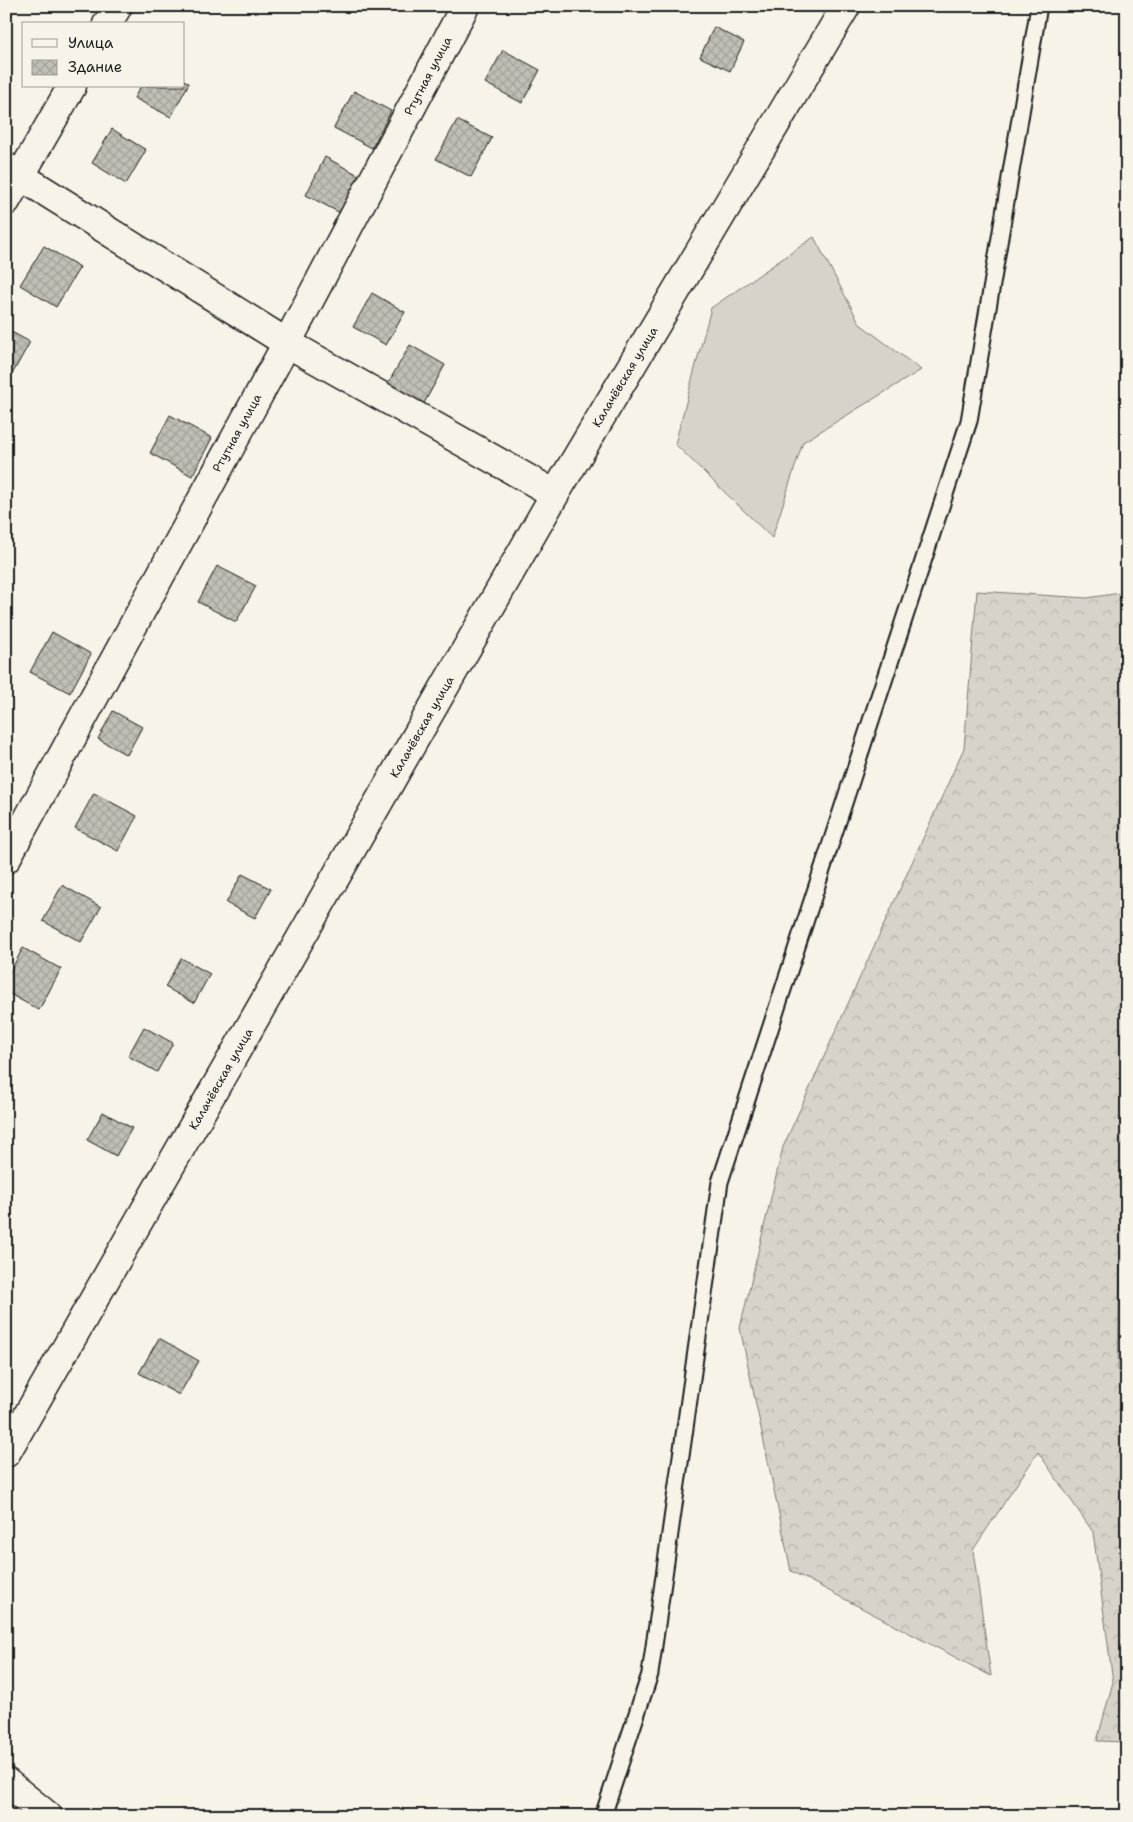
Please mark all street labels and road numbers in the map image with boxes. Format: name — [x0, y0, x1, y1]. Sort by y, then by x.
street label: Ртутная улица — [400, 33, 456, 118]
street label: Калачёвская улица — [589, 323, 662, 430]
street label: Ртутная улица — [209, 391, 265, 475]
street label: Калачёвская улица — [386, 673, 458, 781]
street label: Калачёвская улица — [185, 1025, 257, 1133]

